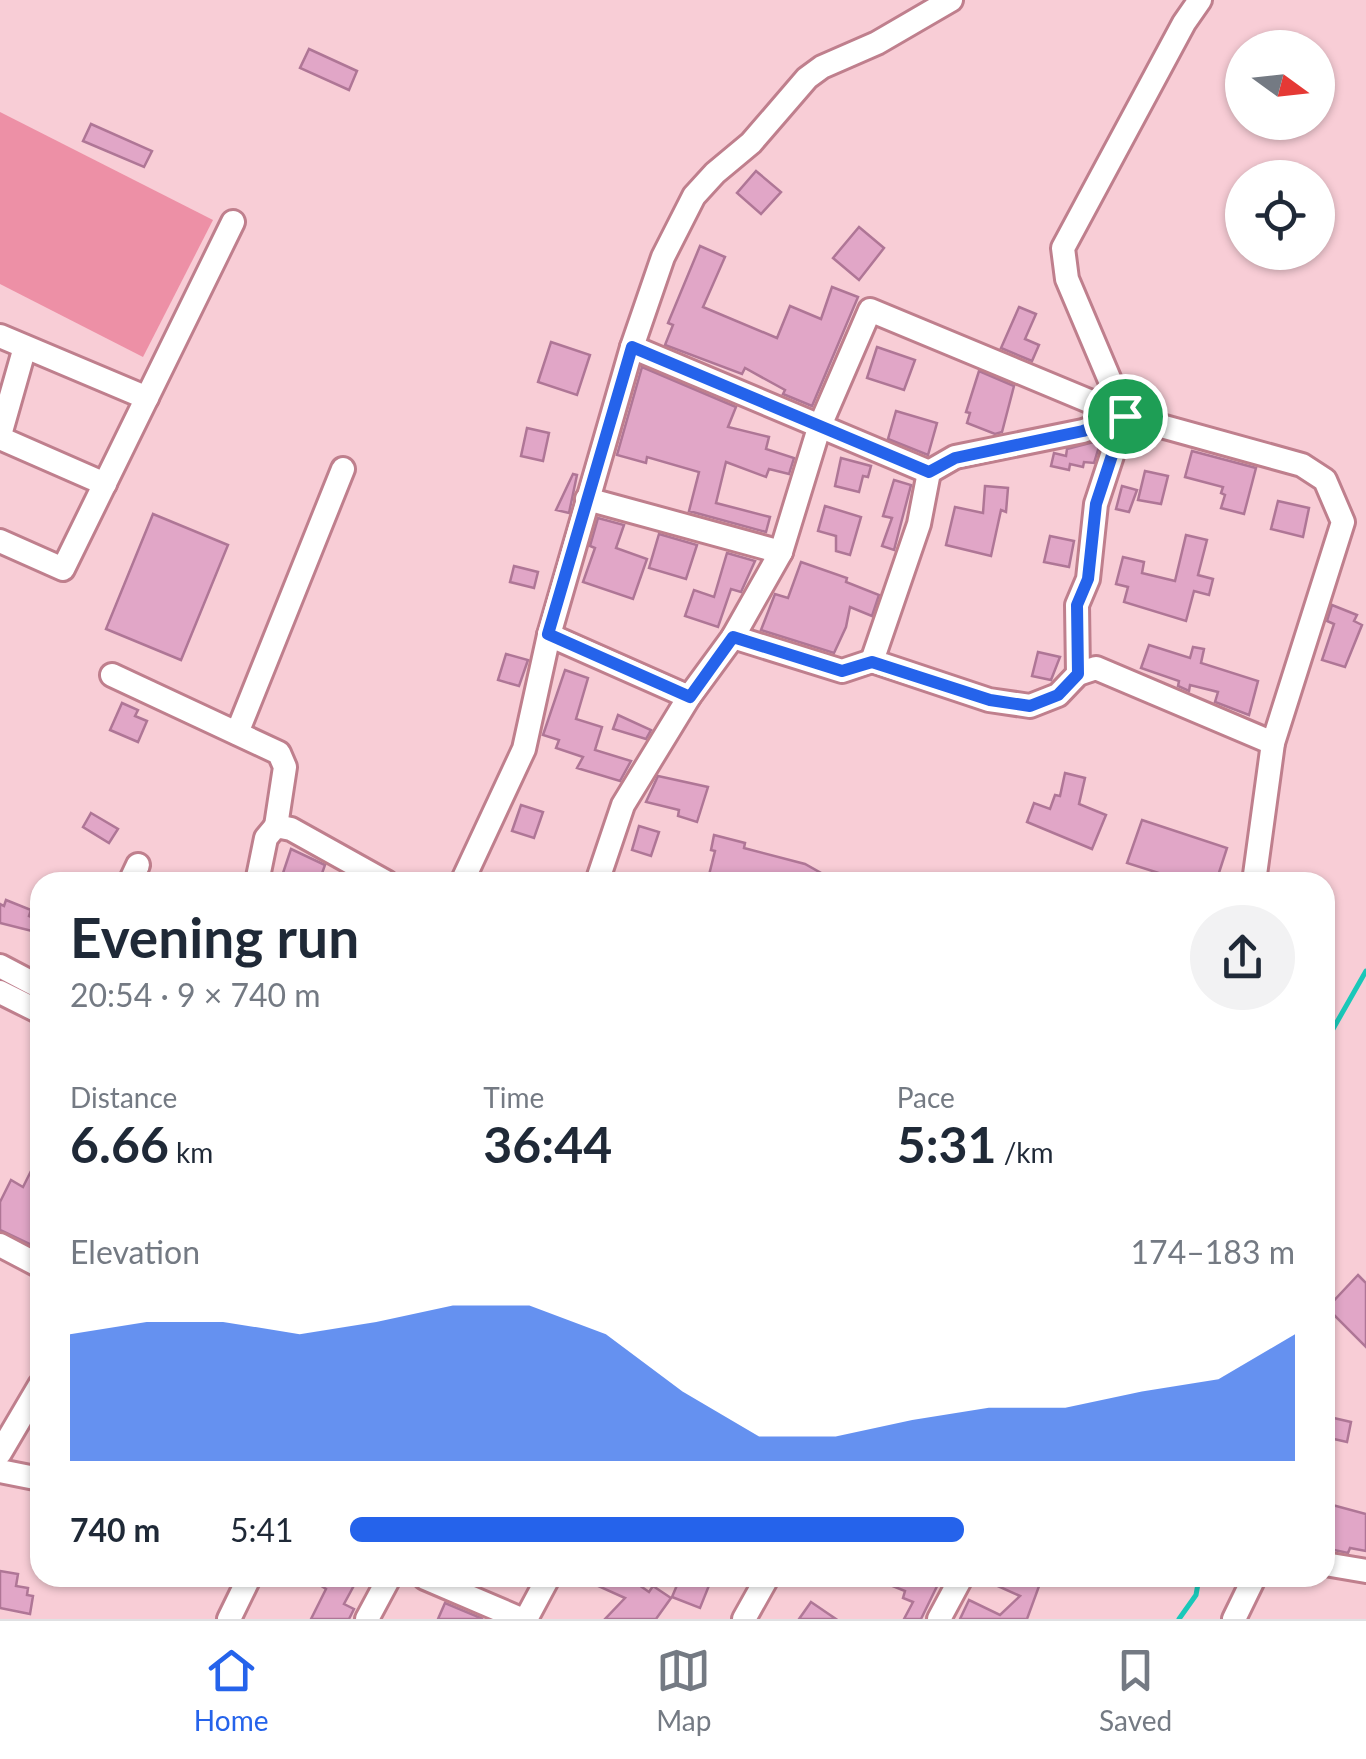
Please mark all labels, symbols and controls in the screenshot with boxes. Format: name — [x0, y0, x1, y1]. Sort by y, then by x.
north arrow — [1225, 30, 1335, 140]
map controls — [1225, 30, 1335, 270]
button: locate — [1225, 160, 1335, 270]
pin — [1083, 374, 1168, 459]
icon: arrive — [1098, 389, 1153, 444]
text: Evening run — [70, 904, 359, 970]
button: share — [1190, 905, 1295, 1010]
text: 20:54 · 9 × 740 m — [70, 975, 321, 1014]
text: Distance — [70, 1080, 177, 1114]
text: Time — [483, 1080, 544, 1114]
text: Pace — [897, 1080, 955, 1114]
text: 6.66 — [70, 1114, 169, 1174]
text: 36:44 — [483, 1114, 612, 1174]
text: 5:31 — [897, 1114, 997, 1174]
text: km — [169, 1135, 213, 1169]
text: /km — [997, 1135, 1054, 1169]
text: Elevation — [70, 1232, 200, 1271]
text: 174–183 m — [1131, 1232, 1295, 1271]
text: 740 m — [70, 1510, 160, 1549]
text: 5:41 — [230, 1510, 294, 1549]
tab: Home — [194, 1643, 268, 1737]
tab: Map — [656, 1643, 711, 1737]
tab: Saved — [1099, 1643, 1172, 1737]

